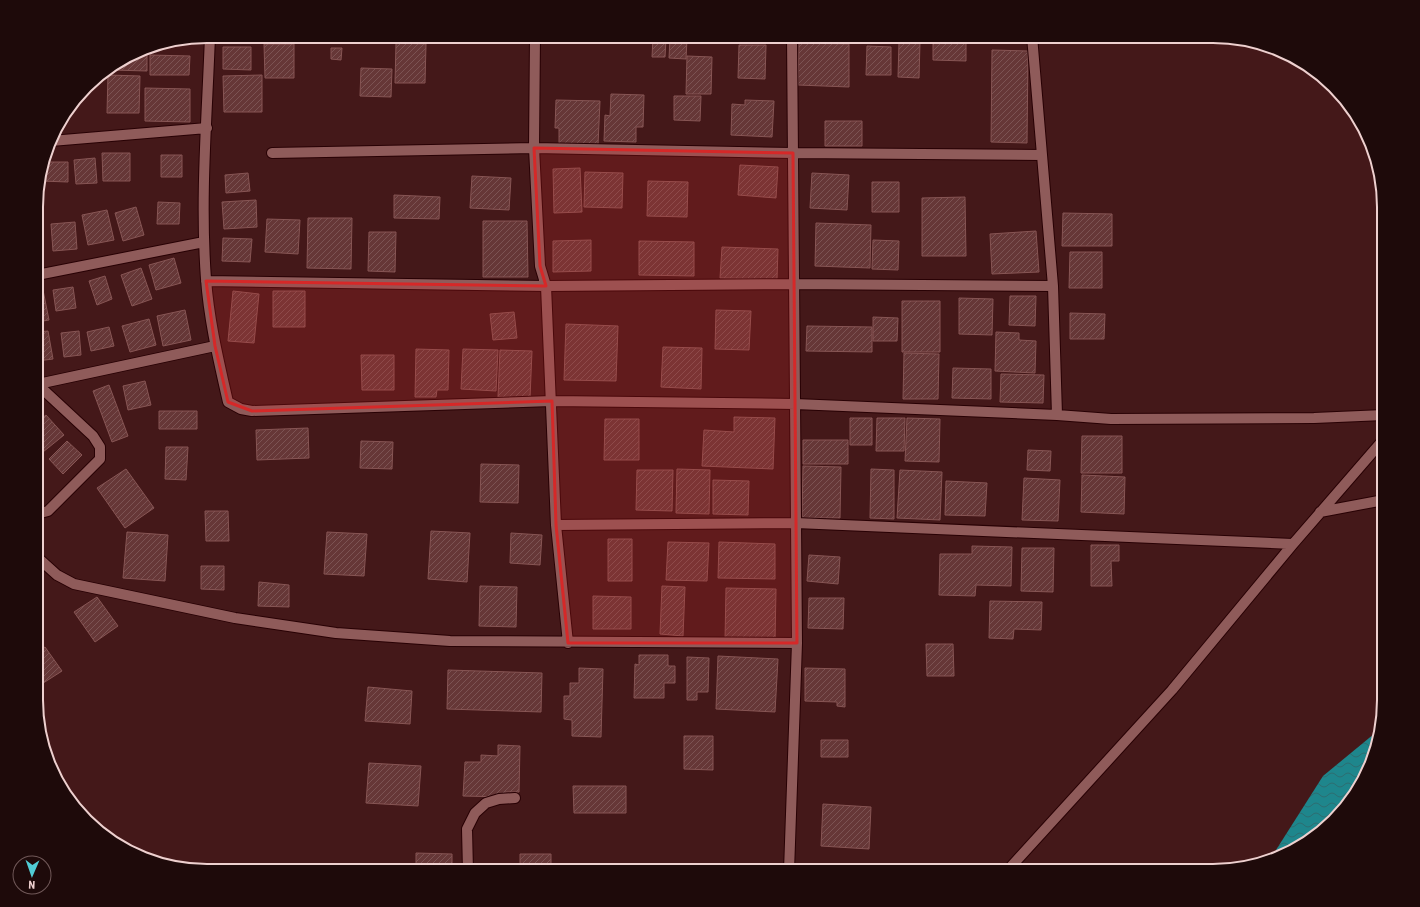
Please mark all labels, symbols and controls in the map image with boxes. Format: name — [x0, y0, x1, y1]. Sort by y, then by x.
north arrow — [12, 855, 52, 895]
text: N — [28, 878, 35, 891]

